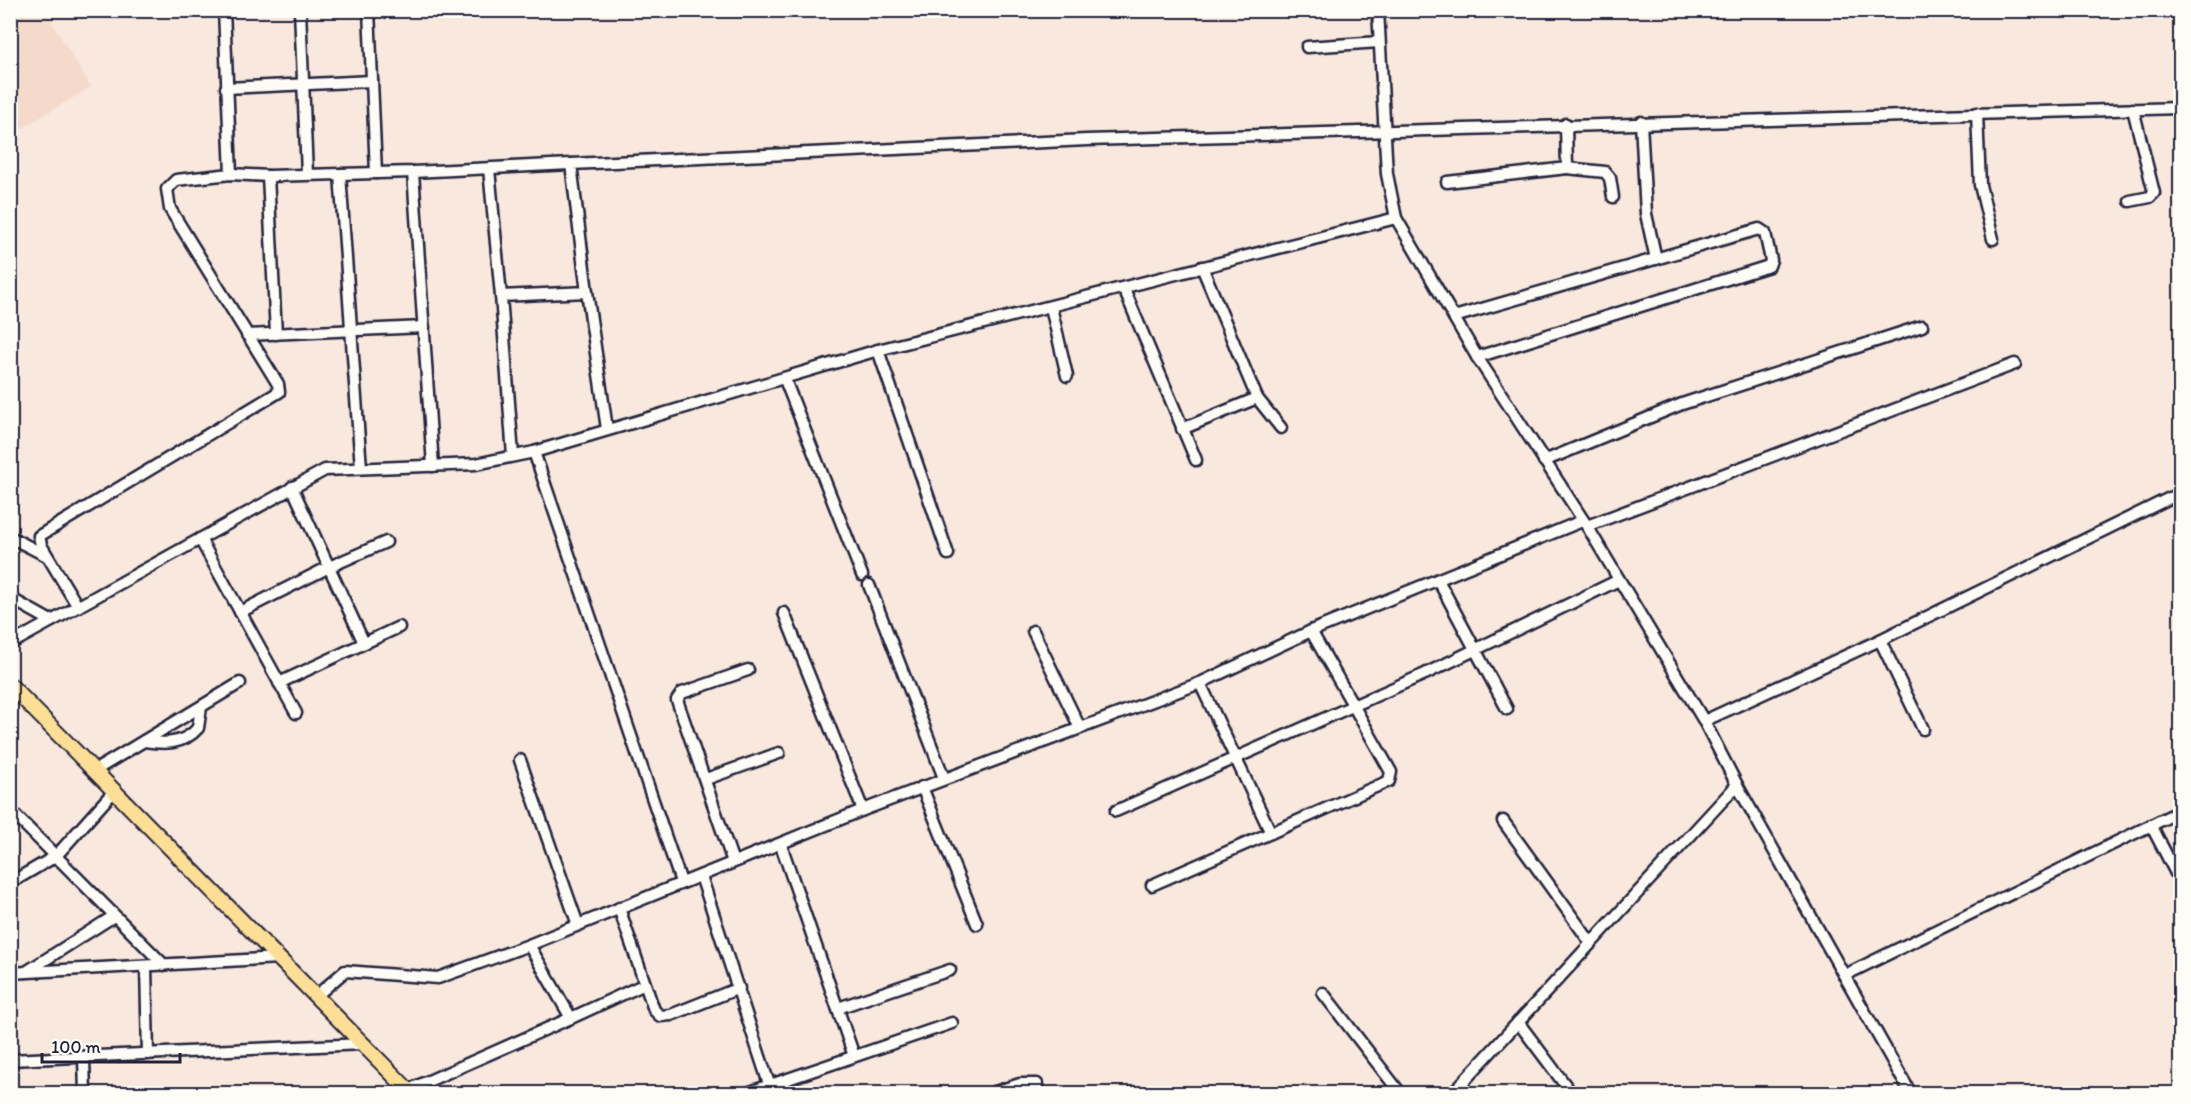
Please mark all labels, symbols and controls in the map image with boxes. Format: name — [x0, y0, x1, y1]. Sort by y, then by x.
scale bar — [42, 1026, 180, 1064]
text: 100 m — [51, 1036, 101, 1058]

